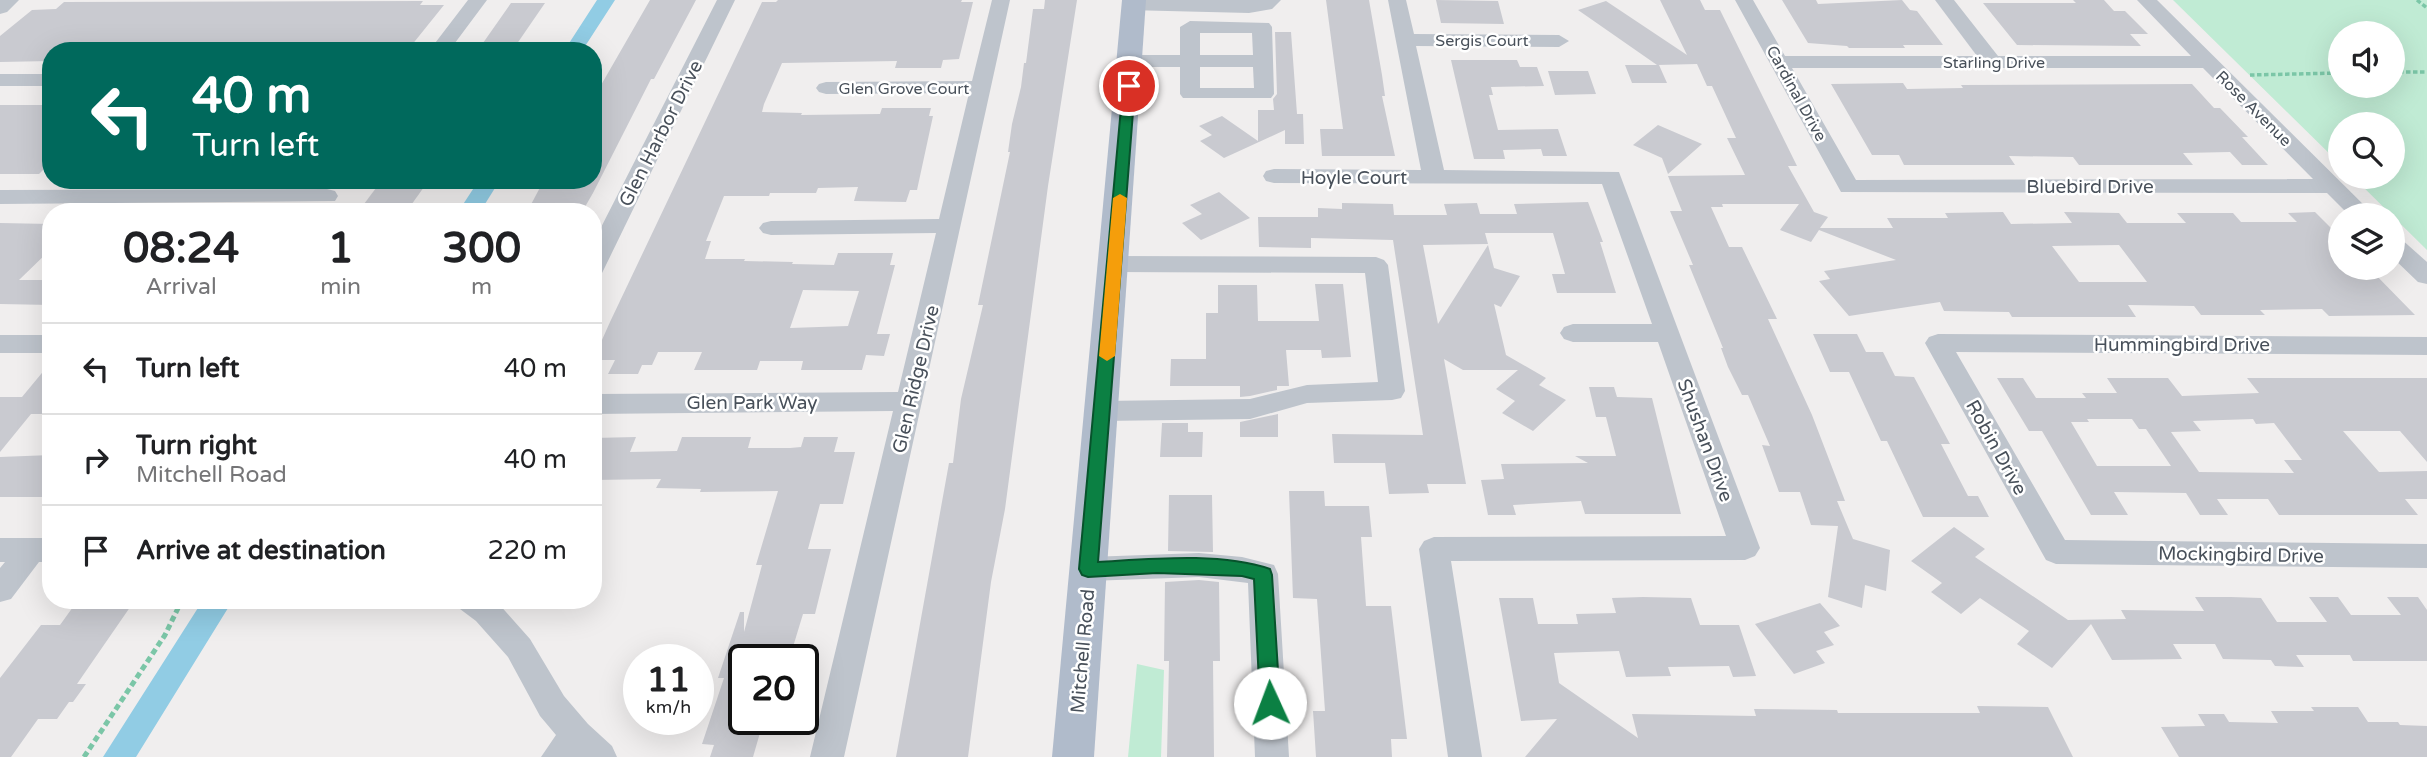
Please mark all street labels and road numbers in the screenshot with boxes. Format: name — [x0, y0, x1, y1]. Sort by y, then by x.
street label: Sergis Court — [1435, 31, 1529, 51]
street label: Cardinal Drive — [1762, 42, 1831, 145]
street label: Starling Drive — [1943, 53, 2045, 73]
street label: Glen Harbor Drive — [614, 57, 707, 210]
street label: Rose Avenue — [2211, 67, 2295, 151]
street label: Glen Grove Court — [839, 79, 969, 99]
street label: Hoyle Court — [1301, 167, 1407, 189]
street label: Bluebird Drive — [2026, 176, 2154, 198]
street label: Glen Ridge Drive — [888, 303, 944, 455]
street label: Hummingbird Drive — [2094, 334, 2270, 356]
street label: Shushan Drive — [1673, 376, 1738, 505]
street label: Glen Park Way — [686, 392, 818, 414]
street label: Robin Drive — [1961, 396, 2031, 499]
street label: Mockingbird Drive — [2158, 543, 2324, 567]
street label: Mitchell Road — [1067, 588, 1099, 714]

